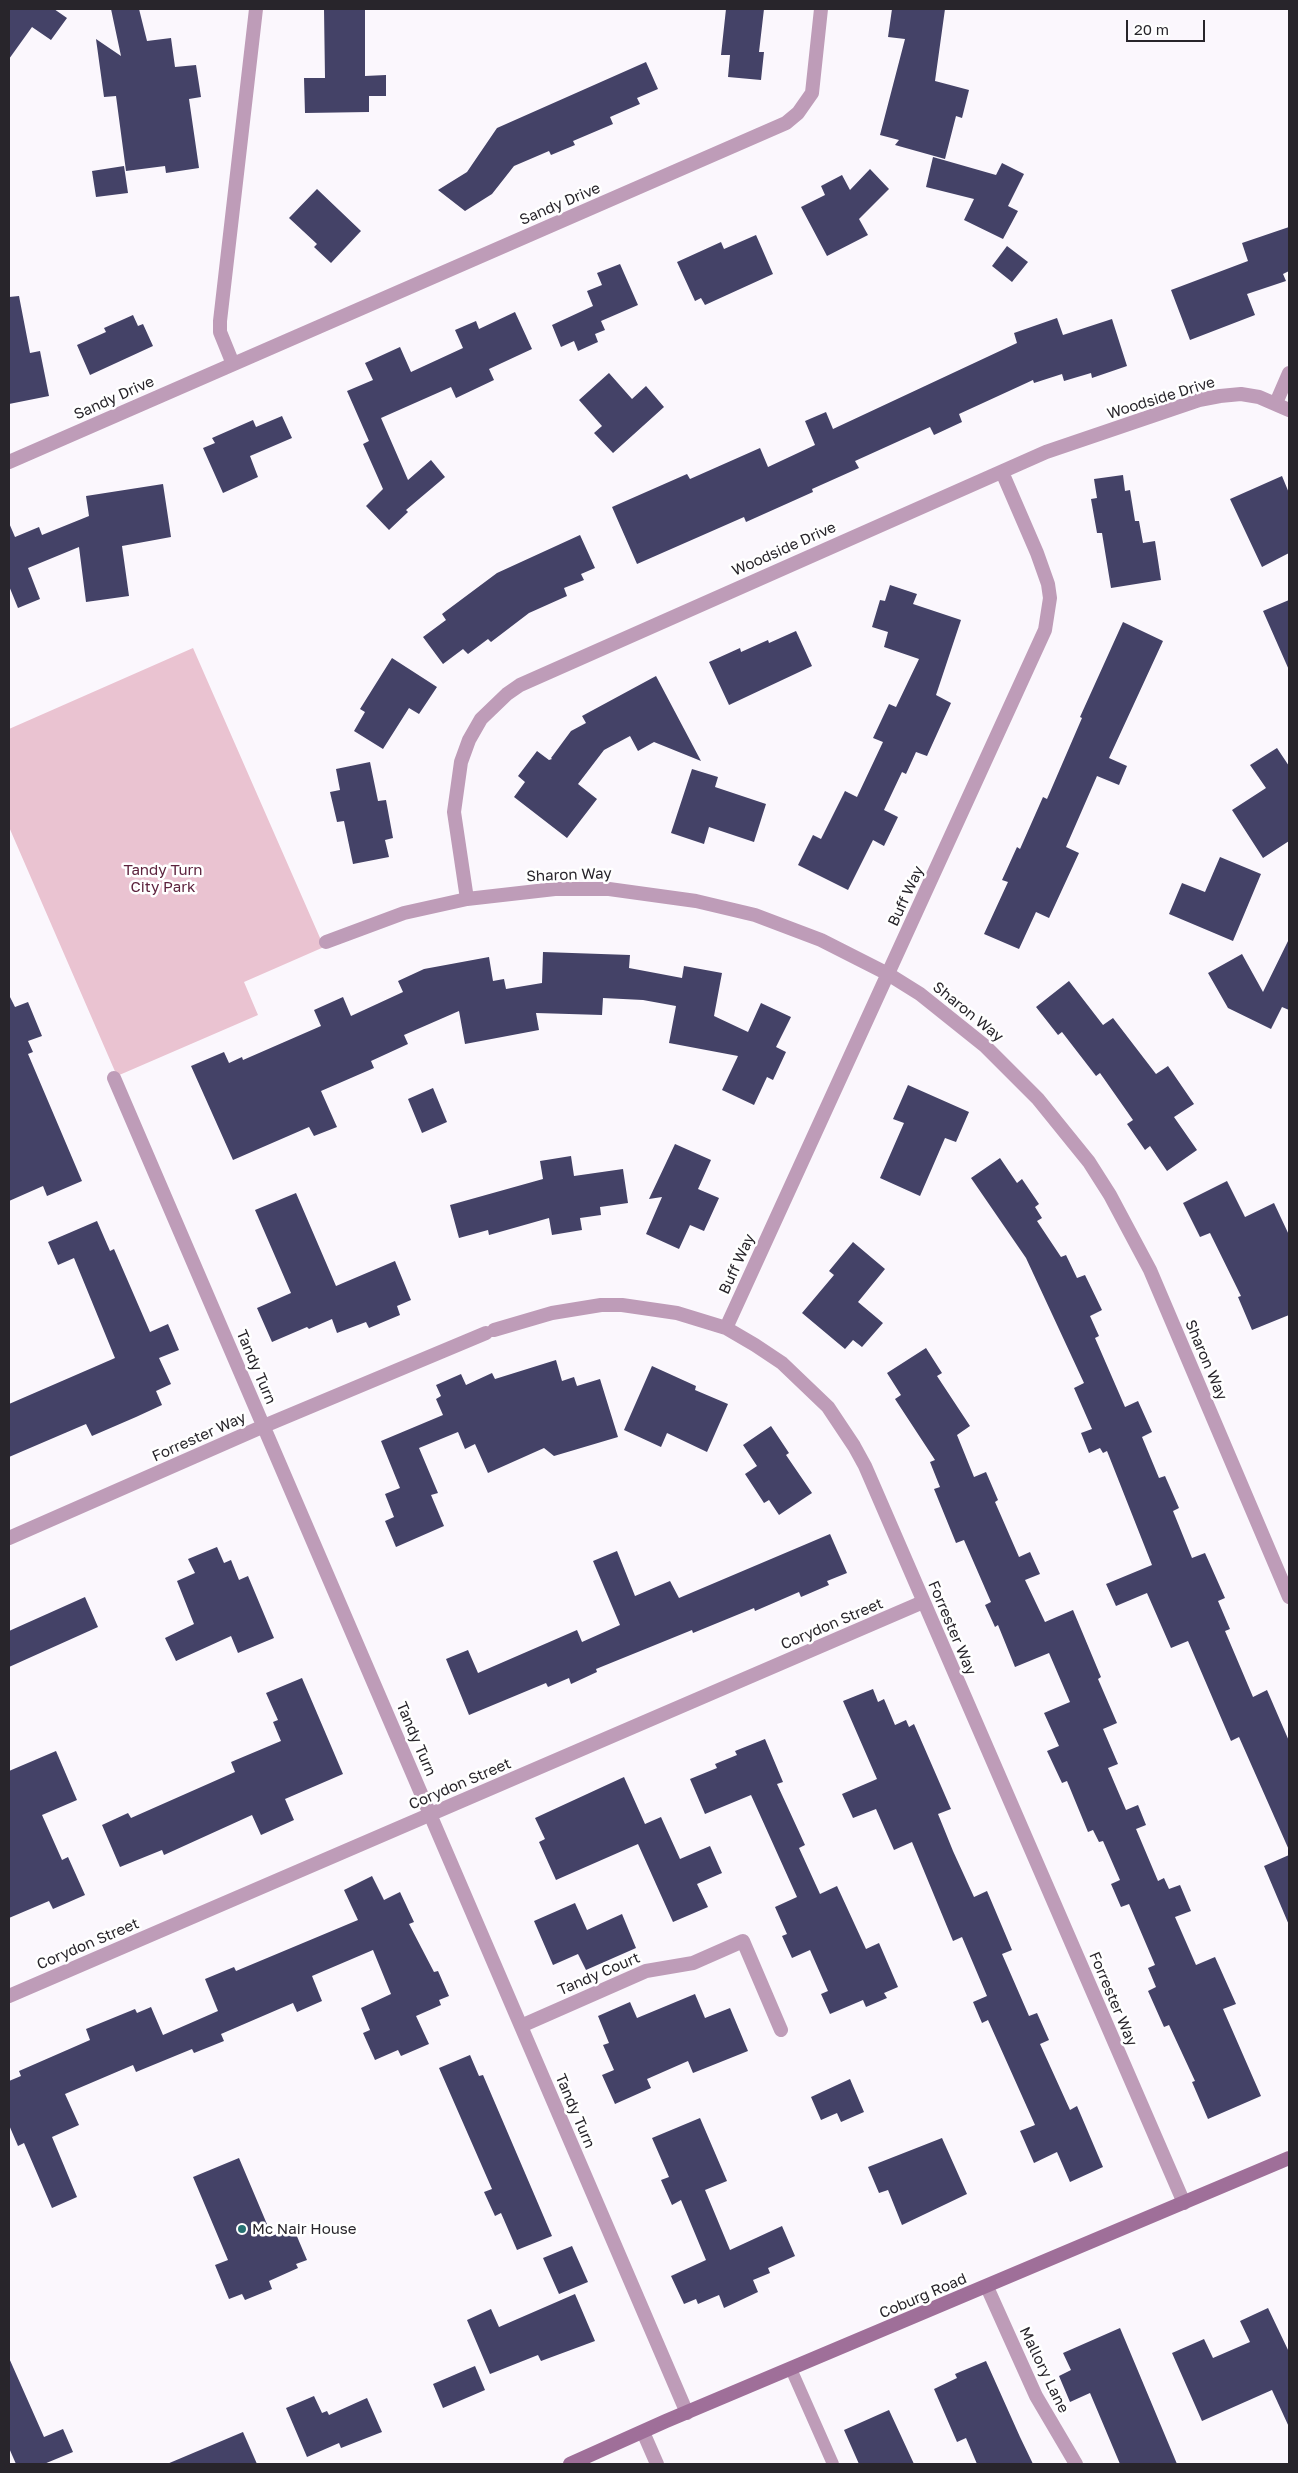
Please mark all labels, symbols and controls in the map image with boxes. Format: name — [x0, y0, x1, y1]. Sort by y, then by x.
scale bar — [1128, 10, 1207, 42]
text: 20 m — [1134, 20, 1169, 38]
street label: Sandy Drive — [517, 179, 603, 229]
street label: Sandy Drive — [71, 372, 157, 424]
street label: Woodside Drive — [1105, 373, 1217, 423]
street label: Woodside Drive — [729, 518, 839, 580]
park label: Tandy Turn City Park — [123, 861, 203, 896]
street label: Buff Way — [884, 863, 928, 929]
street label: Sharon Way — [526, 865, 612, 885]
street label: Sharon Way — [929, 978, 1007, 1046]
street label: Buff Way — [715, 1231, 759, 1297]
street label: Sharon Way — [1181, 1317, 1231, 1403]
street label: Tandy Turn — [232, 1327, 280, 1407]
street label: Forrester Way — [149, 1408, 249, 1466]
street label: Forrester Way — [924, 1578, 980, 1678]
street label: Corydon Street — [778, 1594, 886, 1654]
street label: Tandy Turn — [392, 1699, 440, 1779]
street label: Corydon Street — [406, 1754, 514, 1814]
street label: Corydon Street — [34, 1914, 142, 1974]
street label: Tandy Court — [555, 1949, 643, 1999]
street label: Forrester Way — [1085, 1949, 1141, 2049]
street label: Tandy Turn — [551, 2071, 599, 2151]
place label: Mc Nair House — [252, 2220, 356, 2238]
marker: Mc Nair House — [236, 2223, 248, 2235]
street label: Coburg Road — [877, 2270, 969, 2322]
street label: Mallory Lane — [1015, 2324, 1073, 2416]

